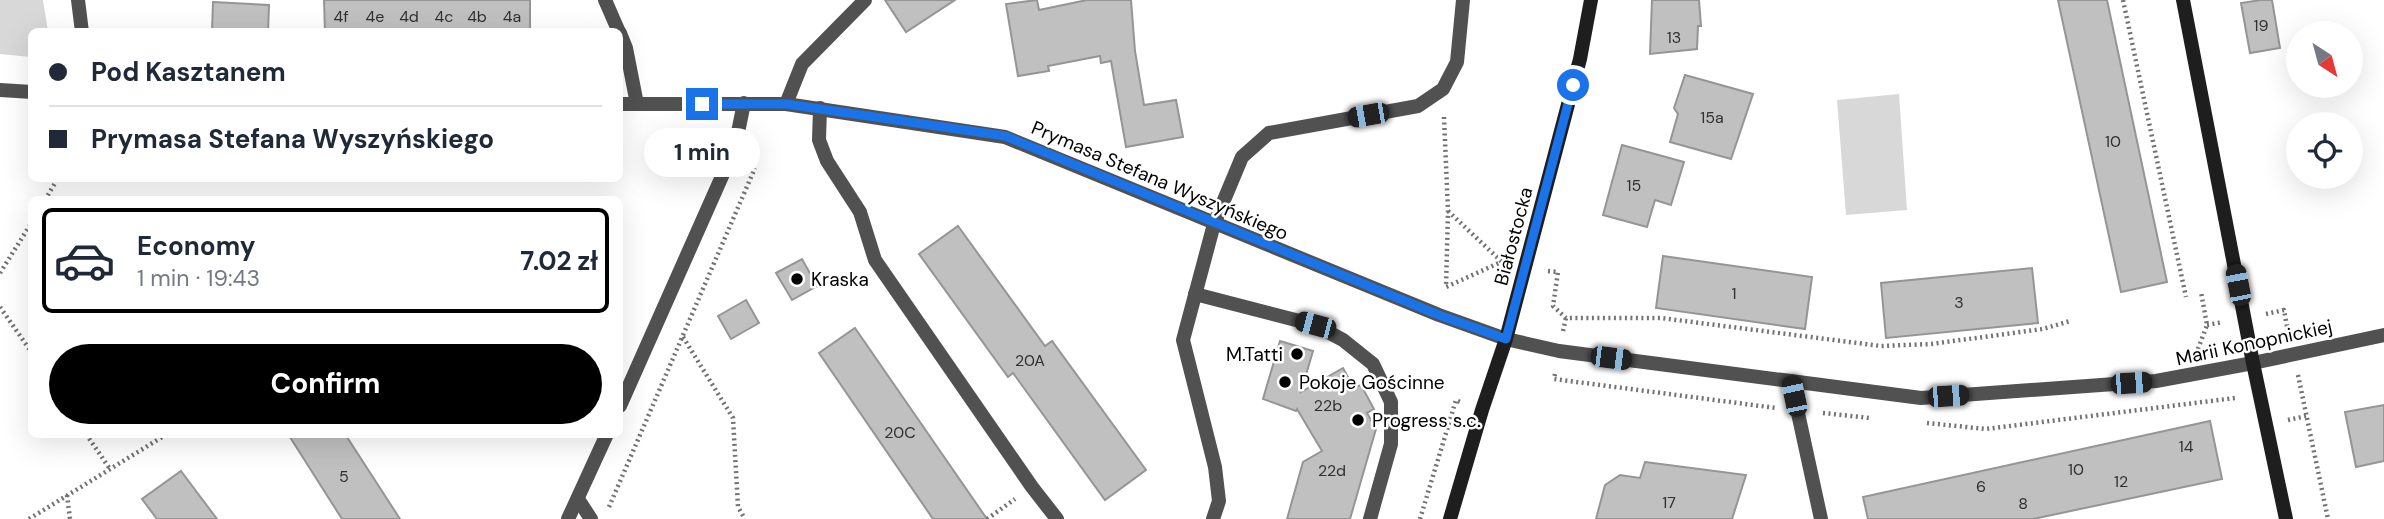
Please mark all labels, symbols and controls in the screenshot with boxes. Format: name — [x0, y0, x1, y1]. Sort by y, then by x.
house number: 4f — [333, 6, 349, 27]
house number: 4e — [366, 6, 384, 27]
house number: 4d — [399, 6, 419, 27]
house number: 4c — [435, 6, 453, 27]
house number: 4b — [467, 6, 487, 27]
house number: 4a — [503, 6, 521, 27]
house number: 19 — [2253, 15, 2269, 36]
north arrow — [2286, 21, 2362, 98]
map controls — [2286, 21, 2363, 189]
house number: 13 — [1667, 27, 1681, 48]
text: Pod Kasztanem — [91, 55, 286, 89]
route start — [1557, 69, 1589, 101]
route end — [686, 88, 718, 120]
car — [1346, 101, 1391, 129]
house number: 15a — [1700, 107, 1724, 128]
button: locate — [2286, 112, 2363, 189]
street label: Prymasa Stefana Wyszyńskiego — [1028, 115, 1292, 246]
text: Prymasa Stefana Wyszyńskiego — [91, 122, 494, 156]
callout: 1 min — [644, 128, 760, 178]
house number: 10 — [2105, 131, 2121, 152]
text: 1 min — [674, 137, 730, 167]
house number: 15 — [1627, 175, 1641, 196]
street label: Białostocka — [1488, 184, 1539, 288]
icon: car — [53, 229, 116, 292]
text: Economy — [137, 229, 255, 263]
text: 7.02 zł — [520, 244, 598, 278]
car — [2224, 262, 2253, 308]
text: 1 min · 19:43 — [137, 263, 260, 293]
place label: Kraska — [811, 267, 869, 292]
marker: Kraska — [789, 271, 805, 287]
house number: 1 — [1732, 283, 1737, 304]
house number: 3 — [1954, 292, 1964, 313]
car — [1292, 309, 1339, 341]
street label: Marii Konopnickiej — [2174, 314, 2335, 371]
place label: M.Tatti — [1226, 342, 1283, 367]
button: Confirm — [49, 344, 602, 424]
car — [1589, 345, 1634, 371]
marker: M.Tatti — [1289, 346, 1305, 362]
house number: 20A — [1015, 350, 1045, 371]
place label: Pokoje Gościnne — [1299, 370, 1445, 395]
car — [2110, 371, 2153, 395]
car — [1780, 373, 1809, 419]
marker: Pokoje Gościnne — [1277, 374, 1293, 390]
car — [1927, 384, 1970, 408]
house number: 22b — [1314, 395, 1342, 416]
place label: Progress s.c. — [1372, 408, 1481, 433]
marker: Progress s.c. — [1350, 412, 1366, 428]
house number: 20C — [884, 422, 916, 443]
house number: 14 — [2179, 436, 2194, 457]
house number: 10 — [2068, 459, 2084, 480]
house number: 22d — [1318, 460, 1346, 481]
house number: 5 — [339, 466, 349, 487]
house number: 12 — [2114, 471, 2128, 492]
house number: 6 — [1976, 476, 1986, 497]
house number: 17 — [1662, 492, 1676, 513]
house number: 8 — [2018, 493, 2028, 514]

